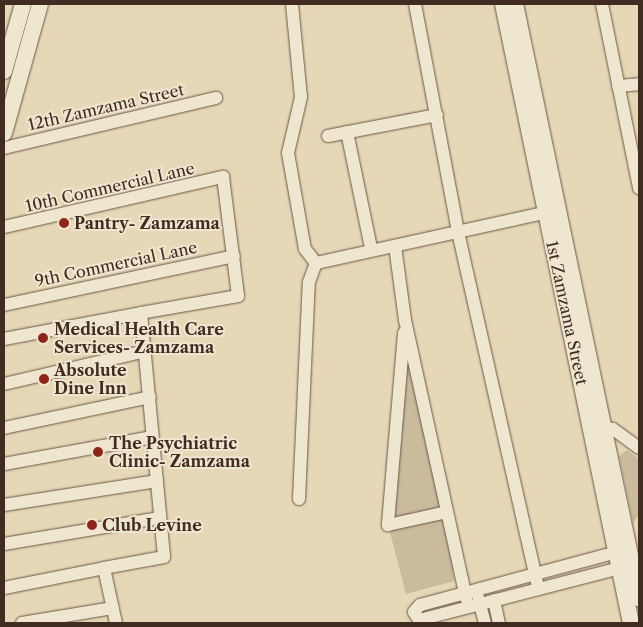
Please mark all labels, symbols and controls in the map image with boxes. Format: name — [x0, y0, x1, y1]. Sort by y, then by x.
street label: 12th Zamzama Street — [26, 80, 186, 134]
street label: 10th Commercial Lane — [24, 158, 196, 216]
place label: Pantry- Zamzama — [74, 213, 220, 233]
marker: Pantry- Zamzama — [58, 217, 70, 229]
street label: 9th Commercial Lane — [33, 237, 199, 291]
street label: 1st Zamzama Street — [542, 239, 592, 387]
place label: Medical Health Care Services- Zamzama — [54, 319, 224, 357]
marker: Medical Health Care Services- Zamzama — [36, 331, 50, 345]
place label: Absolute Dine Inn — [54, 360, 127, 398]
marker: Absolute Dine Inn — [38, 373, 50, 385]
place label: The Psychiatric Clinic- Zamzama — [109, 433, 250, 471]
marker: The Psychiatric Clinic- Zamzama — [91, 445, 105, 459]
place label: Club Levine — [102, 515, 202, 535]
marker: Club Levine — [86, 519, 98, 531]

